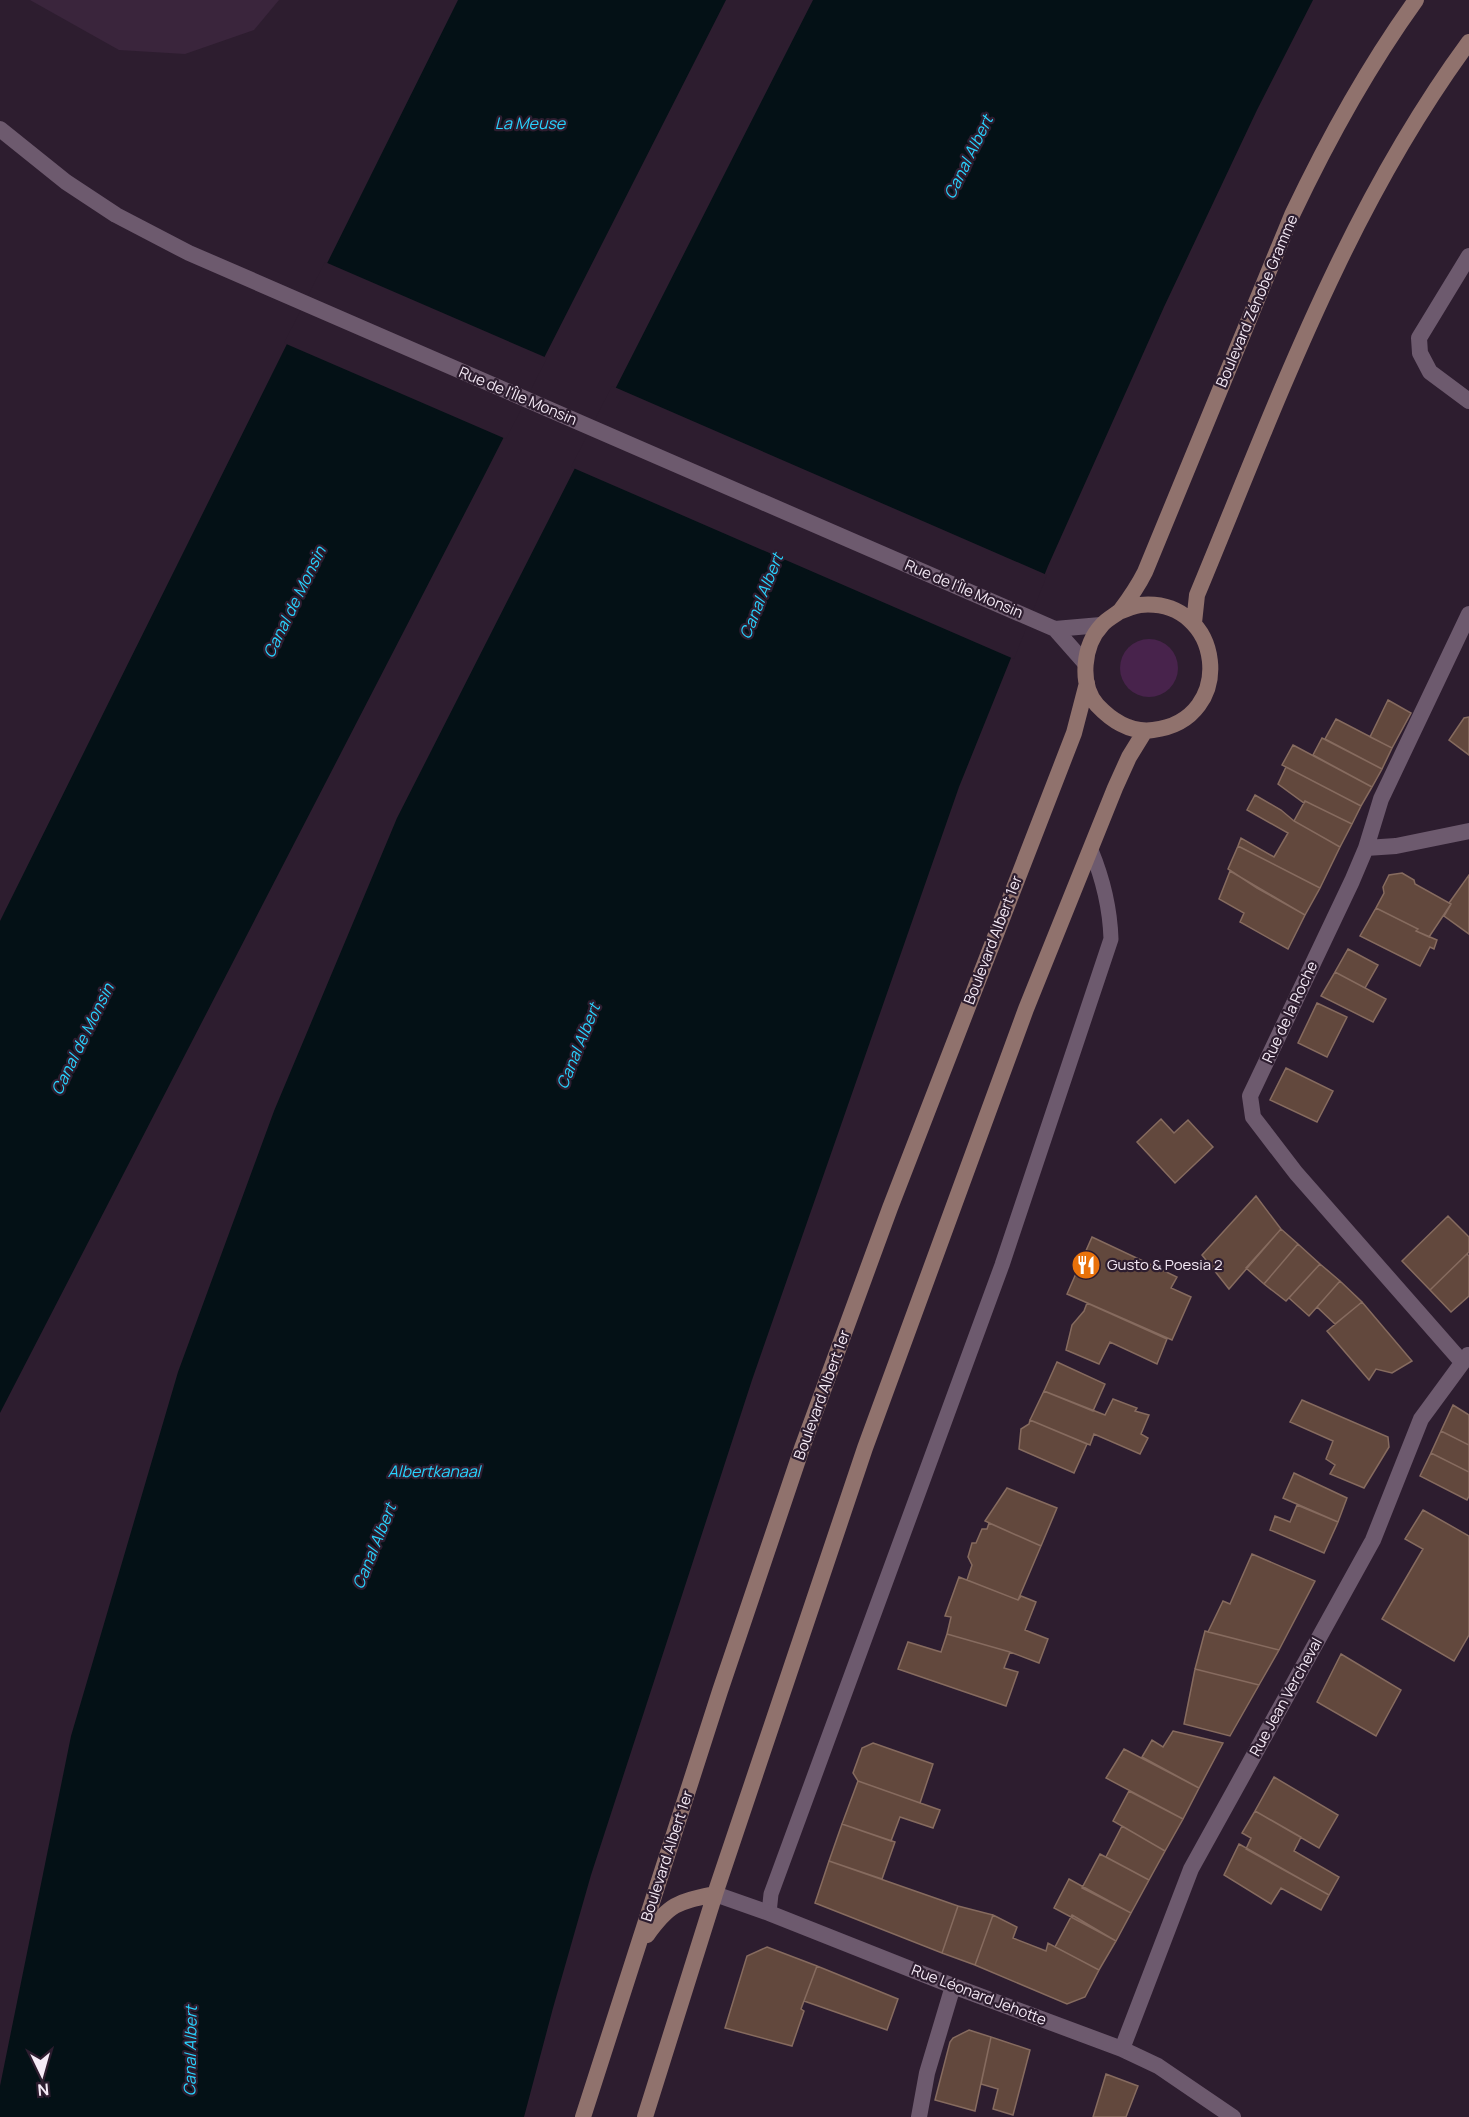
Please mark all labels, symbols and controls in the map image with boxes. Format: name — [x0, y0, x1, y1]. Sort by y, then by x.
water label: Canal Albert — [938, 110, 998, 203]
water label: La Meuse — [495, 112, 567, 134]
street label: Boulevard Zénobe Gramme — [1211, 211, 1303, 390]
street label: Rue de l'Île Monsin — [456, 361, 581, 430]
water label: Canal de Monsin — [257, 542, 331, 662]
water label: Canal Albert — [734, 548, 789, 642]
street label: Rue de l'Île Monsin — [902, 554, 1027, 623]
street label: Boulevard Albert 1er — [958, 872, 1027, 1007]
street label: Rue de la Roche — [1257, 957, 1322, 1066]
water label: Canal de Monsin — [45, 979, 119, 1099]
water label: Canal Albert — [551, 998, 606, 1092]
restaurant icon: Gusto & Poesia 2 — [1070, 1249, 1102, 1281]
place label: Gusto & Poesia 2 — [1107, 1254, 1223, 1275]
street label: Boulevard Albert 1er — [788, 1326, 855, 1463]
water label: Albertkanaal — [388, 1460, 483, 1482]
water label: Canal Albert — [347, 1498, 402, 1592]
street label: Rue Jean Vercheval — [1244, 1634, 1327, 1760]
street label: Boulevard Albert 1er — [635, 1787, 698, 1924]
street label: Rue Léonard Jehotte — [909, 1959, 1050, 2030]
water label: Canal Albert — [178, 2004, 202, 2096]
north arrow — [12, 2045, 72, 2105]
text: N — [37, 2078, 50, 2101]

